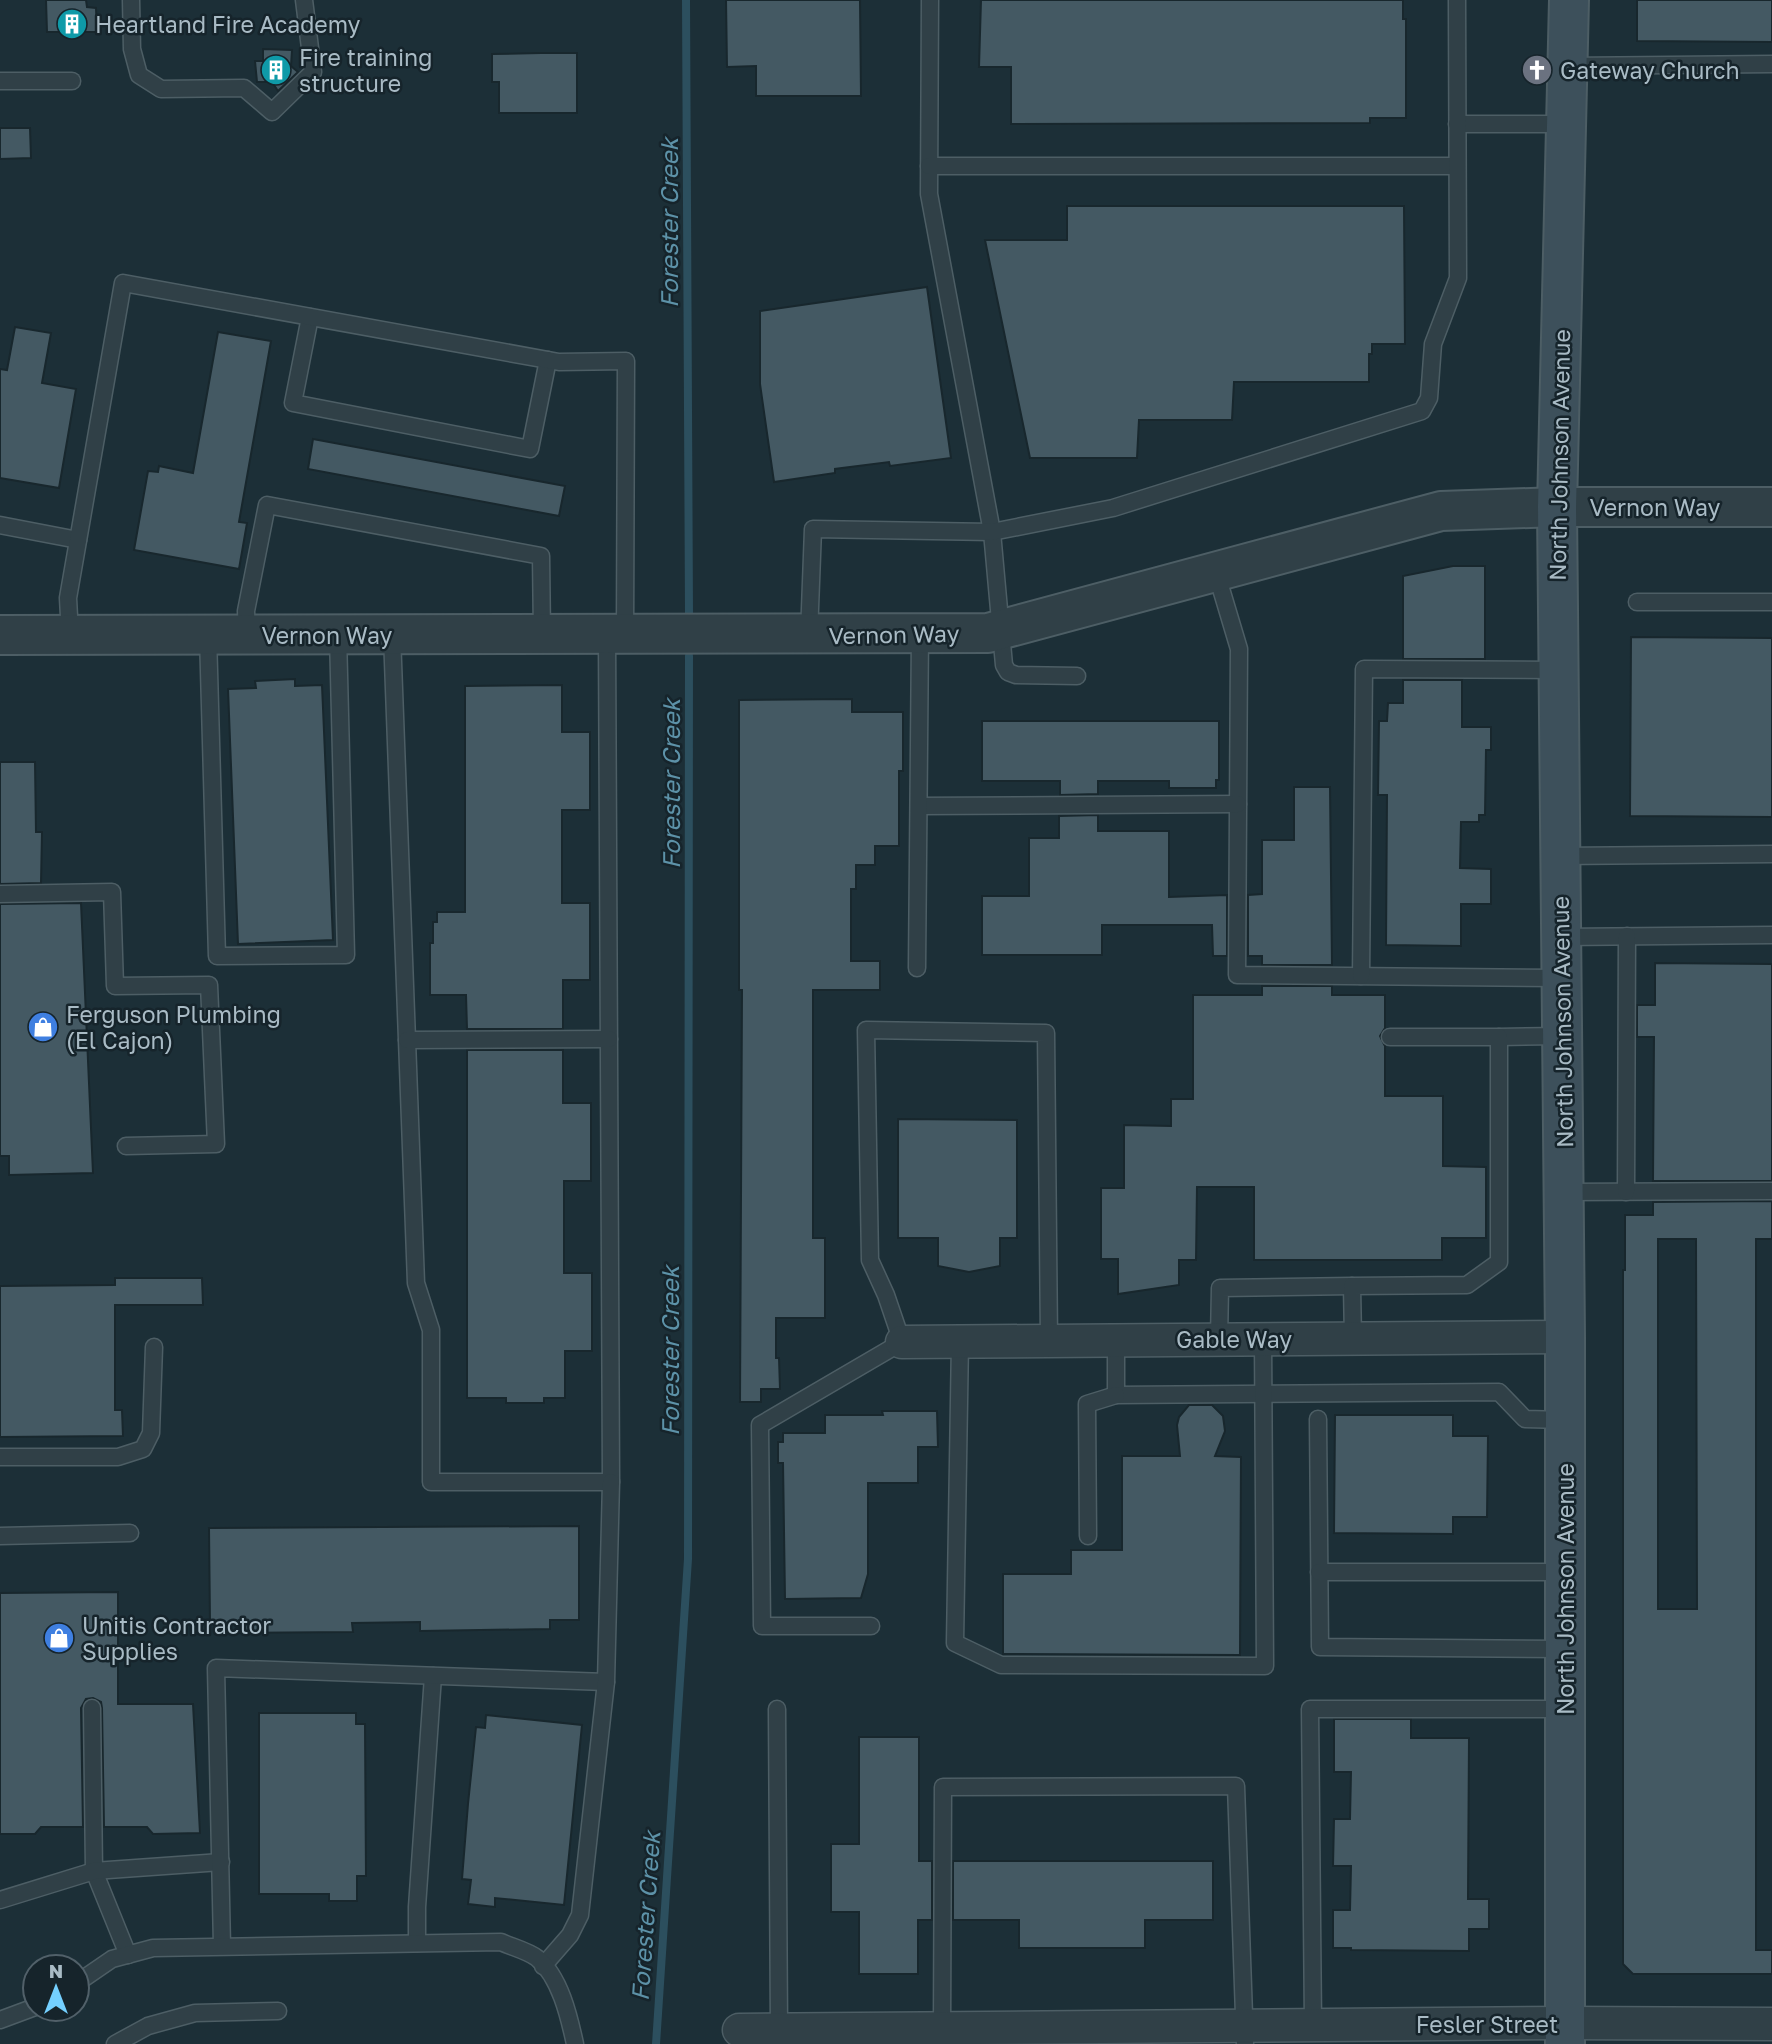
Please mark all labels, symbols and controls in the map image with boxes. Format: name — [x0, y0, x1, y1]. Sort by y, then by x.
building icon: Heartland Fire Academy — [55, 7, 89, 41]
place label: Heartland Fire Academy — [95, 10, 361, 38]
place label: Fire training structure — [299, 43, 432, 97]
building icon: Fire training structure — [259, 53, 293, 87]
church icon: Gateway Church — [1520, 53, 1554, 87]
place label: Gateway Church — [1560, 56, 1740, 84]
water label: Forester Creek — [654, 136, 683, 308]
street label: North Johnson Avenue — [1543, 329, 1575, 581]
street label: Vernon Way — [1590, 493, 1720, 521]
street label: Vernon Way — [828, 619, 960, 649]
street label: Vernon Way — [262, 621, 392, 649]
water label: Forester Creek — [656, 697, 685, 869]
street label: North Johnson Avenue — [1546, 896, 1578, 1148]
place label: Ferguson Plumbing (El Cajon) — [66, 1000, 281, 1054]
shop icon: Ferguson Plumbing (El Cajon) — [26, 1010, 60, 1044]
water label: Forester Creek — [655, 1264, 684, 1436]
street label: Gable Way — [1176, 1325, 1292, 1353]
street label: North Johnson Avenue — [1551, 1463, 1579, 1715]
place label: Unitis Contractor Supplies — [82, 1611, 271, 1665]
shop icon: Unitis Contractor Supplies — [42, 1621, 76, 1655]
water label: Forester Creek — [625, 1828, 666, 2002]
north arrow — [21, 1953, 91, 2023]
text: N — [49, 1959, 63, 1982]
street label: Fesler Street — [1416, 2010, 1558, 2038]

